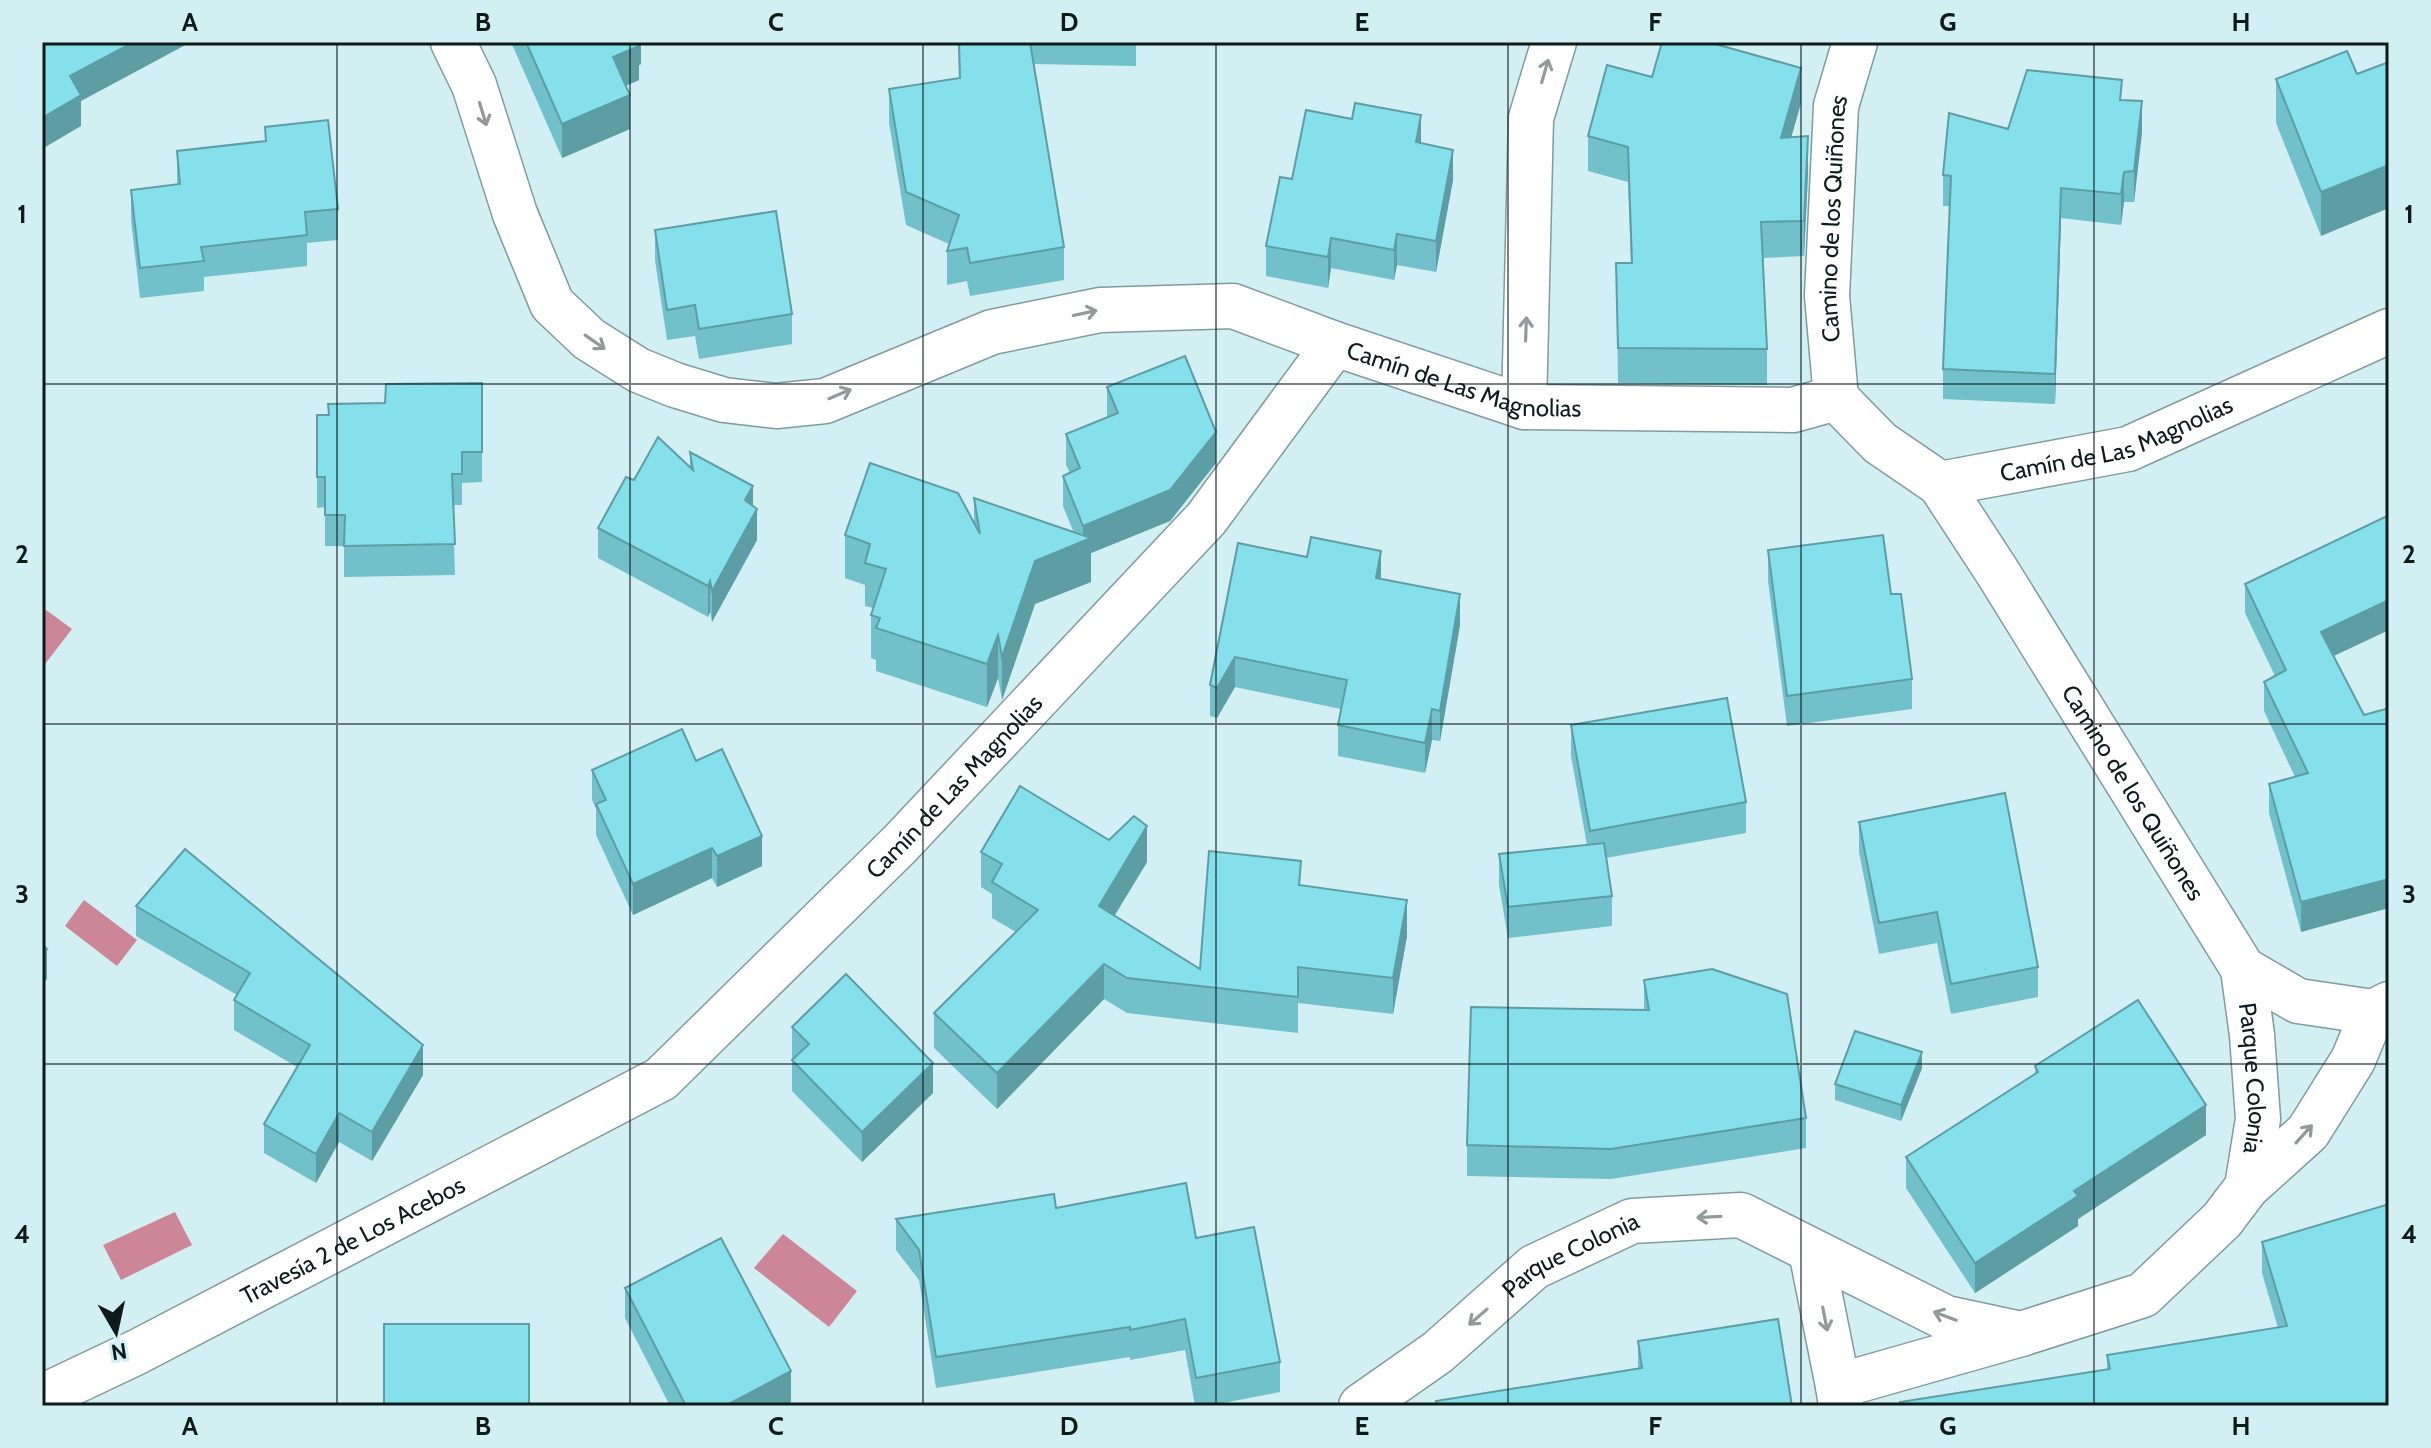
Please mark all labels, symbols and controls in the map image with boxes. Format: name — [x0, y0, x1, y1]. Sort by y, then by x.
text: A — [182, 6, 199, 38]
text: B — [475, 6, 491, 38]
text: C — [768, 6, 784, 38]
text: D — [1060, 6, 1078, 38]
text: E — [1355, 6, 1369, 38]
text: F — [1648, 6, 1662, 38]
text: G — [1939, 6, 1957, 38]
text: H — [2232, 6, 2250, 38]
one-way arrow — [1538, 59, 1553, 85]
street label: Camino de los Quiñones — [1812, 91, 1853, 343]
one-way arrow — [476, 100, 491, 126]
text: 1 — [17, 198, 27, 230]
text: 1 — [2404, 198, 2414, 230]
one-way arrow — [1072, 305, 1098, 320]
one-way arrow — [1519, 316, 1534, 343]
one-way arrow — [583, 334, 605, 350]
street label: Camín de Las Magnolias — [1343, 335, 1582, 422]
one-way arrow — [827, 386, 851, 401]
street label: Camín de Las Magnolias — [1997, 389, 2237, 487]
text: 2 — [15, 538, 29, 570]
text: 2 — [2402, 538, 2416, 570]
street label: Camino de los Quiñones — [2056, 679, 2211, 905]
street label: Camín de Las Magnolias — [859, 688, 1048, 884]
text: 3 — [15, 878, 29, 910]
text: 3 — [2402, 878, 2416, 910]
street label: Parque Colonia — [2233, 1001, 2273, 1157]
one-way arrow — [2294, 1124, 2313, 1145]
street label: Travesía 2 de Los Acebos — [236, 1169, 469, 1310]
street label: Parque Colonia — [1496, 1205, 1644, 1303]
one-way arrow — [1696, 1210, 1723, 1225]
text: 4 — [14, 1218, 30, 1250]
text: 4 — [2401, 1218, 2417, 1250]
north arrow — [76, 1292, 156, 1372]
one-way arrow — [1818, 1306, 1833, 1331]
one-way arrow — [1469, 1307, 1489, 1325]
one-way arrow — [1933, 1308, 1958, 1322]
text: N — [109, 1337, 129, 1366]
text: A — [182, 1410, 199, 1442]
text: B — [475, 1410, 491, 1442]
text: C — [768, 1410, 784, 1442]
text: D — [1060, 1410, 1078, 1442]
text: E — [1355, 1410, 1369, 1442]
text: F — [1648, 1410, 1662, 1442]
text: G — [1939, 1410, 1957, 1442]
text: H — [2232, 1410, 2250, 1442]

